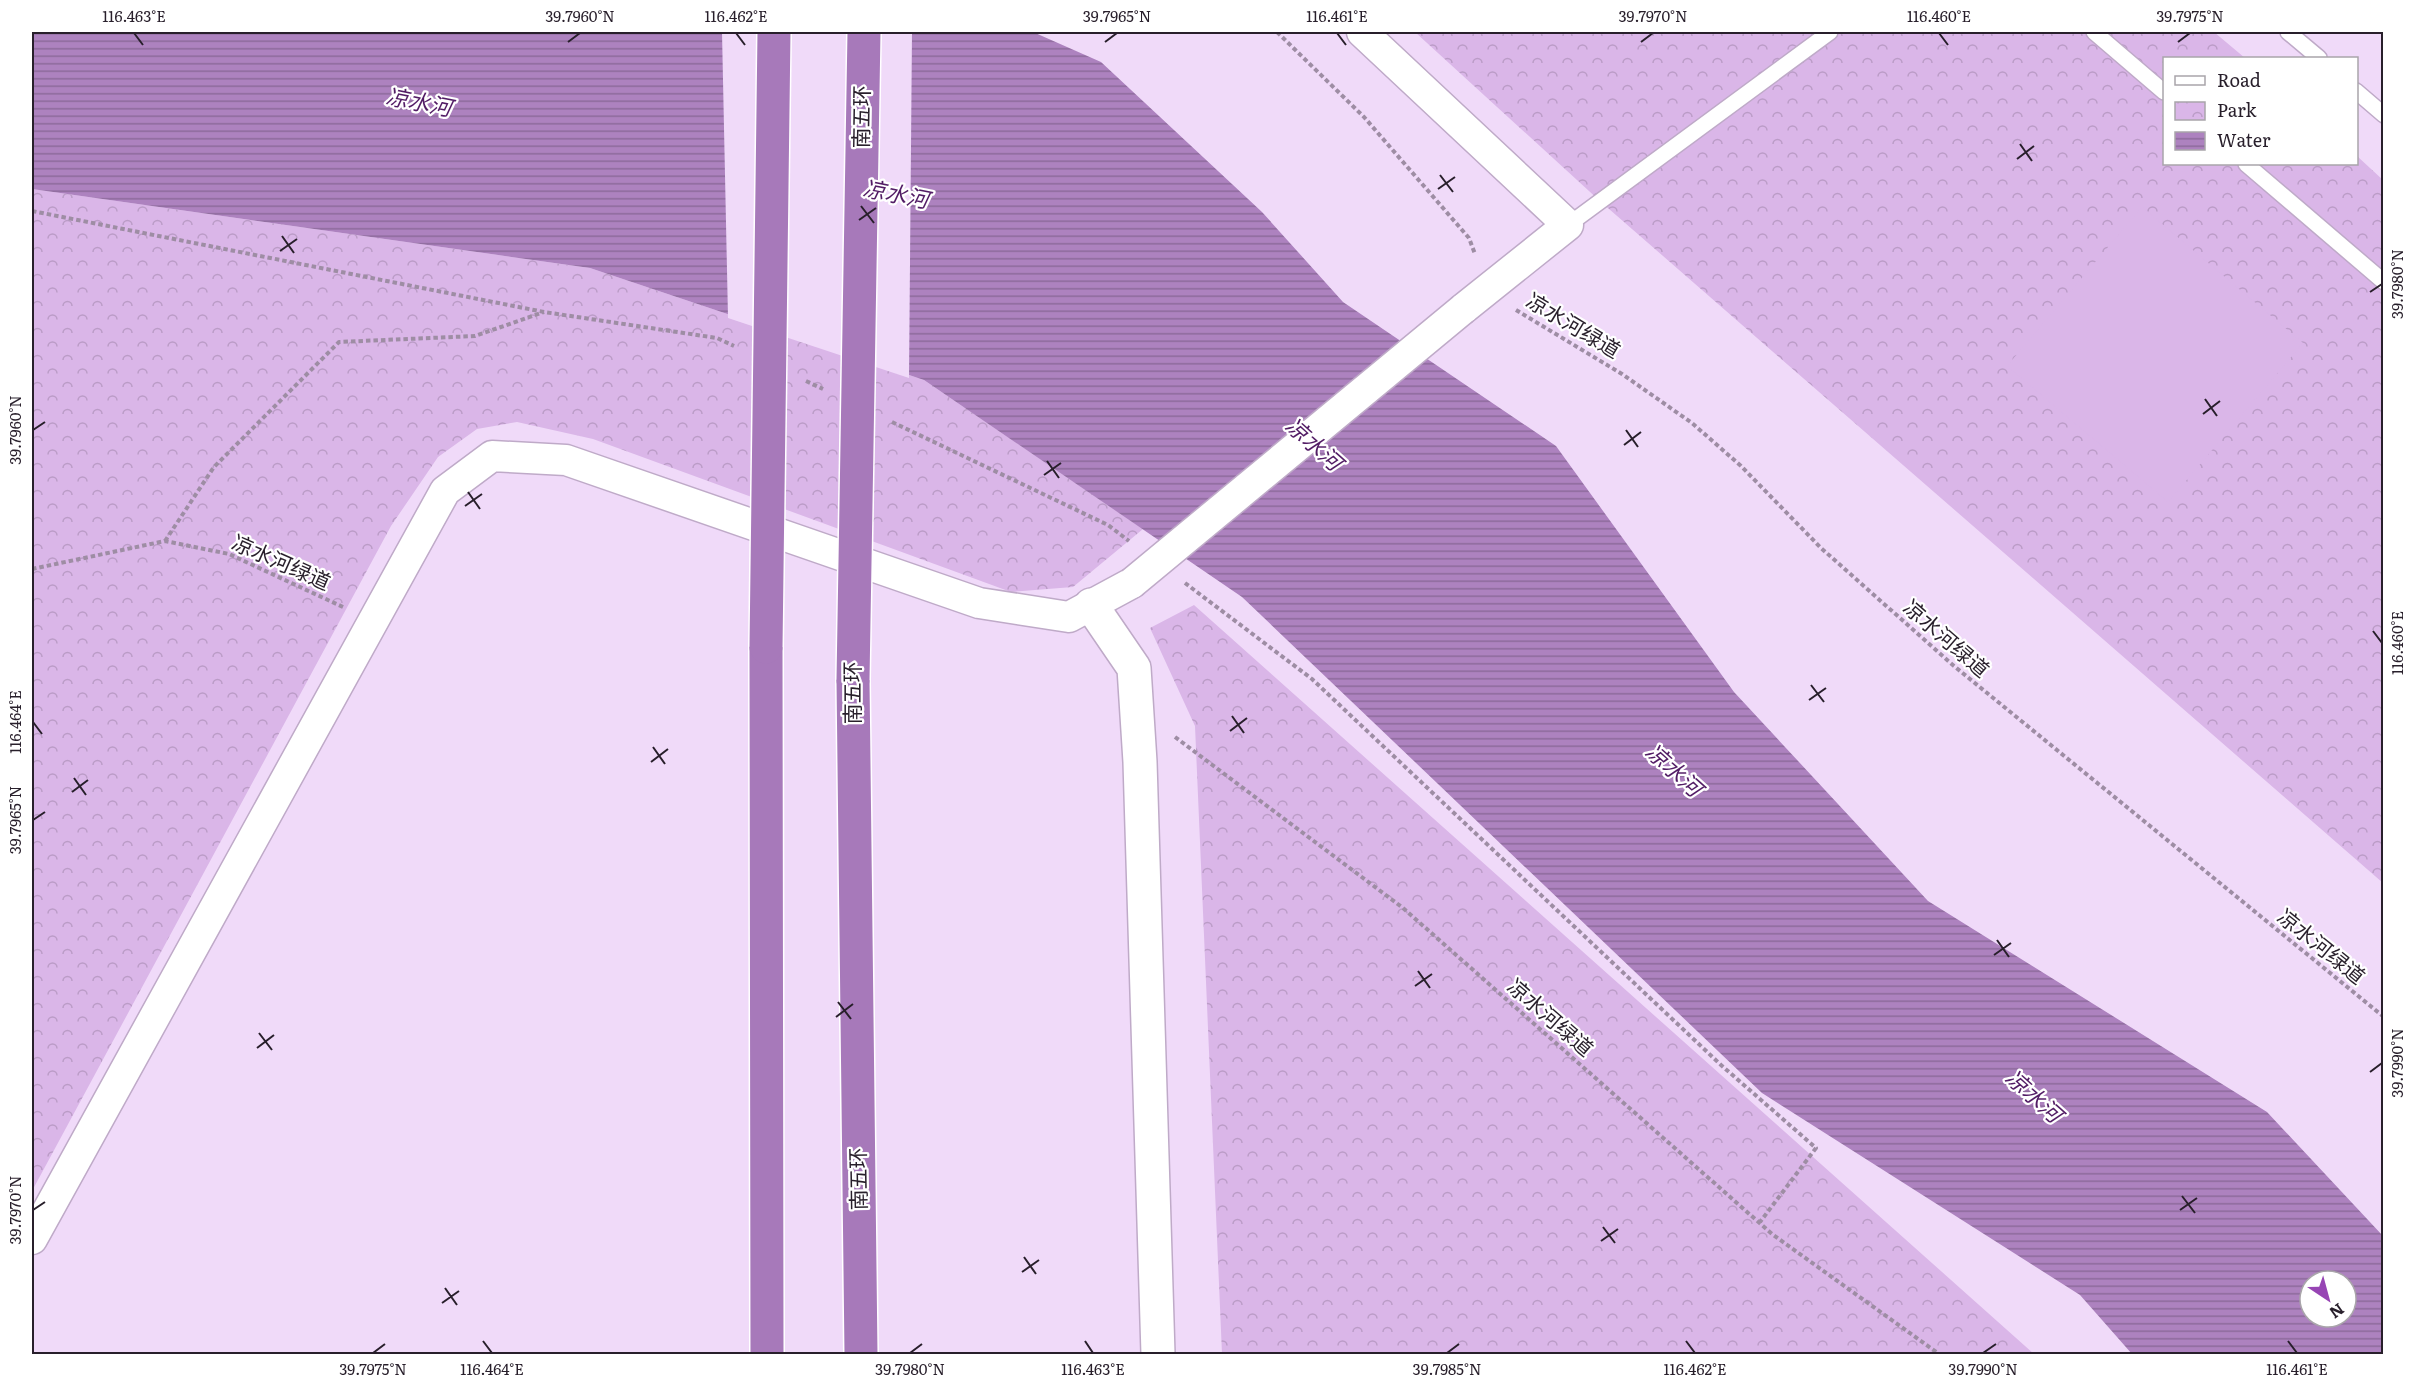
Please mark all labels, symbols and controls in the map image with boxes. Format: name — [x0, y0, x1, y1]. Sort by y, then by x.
text: 116.463°E — [102, 4, 166, 27]
text: 39.7960°N — [545, 4, 615, 27]
text: 116.462°E — [704, 4, 768, 27]
text: 39.7965°N — [1083, 4, 1151, 27]
text: 116.461°E — [1306, 4, 1368, 27]
text: 39.7970°N — [1618, 4, 1688, 27]
text: 116.460°E — [1907, 4, 1971, 27]
text: 39.7975°N — [2156, 4, 2224, 27]
legend — [2163, 57, 2358, 165]
text: Road — [2217, 66, 2261, 93]
water label: 凉水河 — [384, 78, 459, 124]
street label: 南五环 — [843, 85, 876, 149]
text: Park — [2217, 96, 2258, 123]
text: Water — [2217, 126, 2271, 153]
water label: 凉水河 — [861, 170, 936, 216]
text: 39.7980°N — [2385, 249, 2408, 319]
street label: 凉水河绿道 — [1521, 284, 1627, 364]
text: 39.7960°N — [3, 395, 26, 465]
water label: 凉水河 — [1279, 409, 1354, 480]
street label: 凉水河绿道 — [228, 525, 336, 596]
street label: 凉水河绿道 — [1898, 591, 1997, 683]
text: 116.460°E — [2385, 611, 2408, 675]
street label: 南五环 — [835, 662, 866, 725]
text: 116.464°E — [3, 690, 26, 754]
water label: 凉水河 — [1639, 735, 1714, 806]
text: 39.7965°N — [3, 786, 26, 854]
street label: 凉水河绿道 — [2272, 900, 2373, 990]
street label: 凉水河绿道 — [1502, 970, 1601, 1062]
text: 39.7990°N — [2385, 1028, 2408, 1098]
water label: 凉水河 — [1999, 1061, 2074, 1132]
street label: 南五环 — [840, 1147, 873, 1211]
text: 39.7970°N — [3, 1175, 26, 1245]
north arrow — [2298, 1269, 2358, 1329]
text: N — [2325, 1298, 2350, 1326]
text: 39.7975°N — [339, 1357, 407, 1380]
text: 116.464°E — [460, 1357, 524, 1380]
text: 39.7980°N — [875, 1357, 945, 1380]
text: 116.463°E — [1061, 1357, 1125, 1380]
text: 39.7985°N — [1413, 1357, 1481, 1380]
text: 116.462°E — [1663, 1357, 1727, 1380]
text: 39.7990°N — [1948, 1357, 2018, 1380]
text: 116.461°E — [2266, 1357, 2328, 1380]

